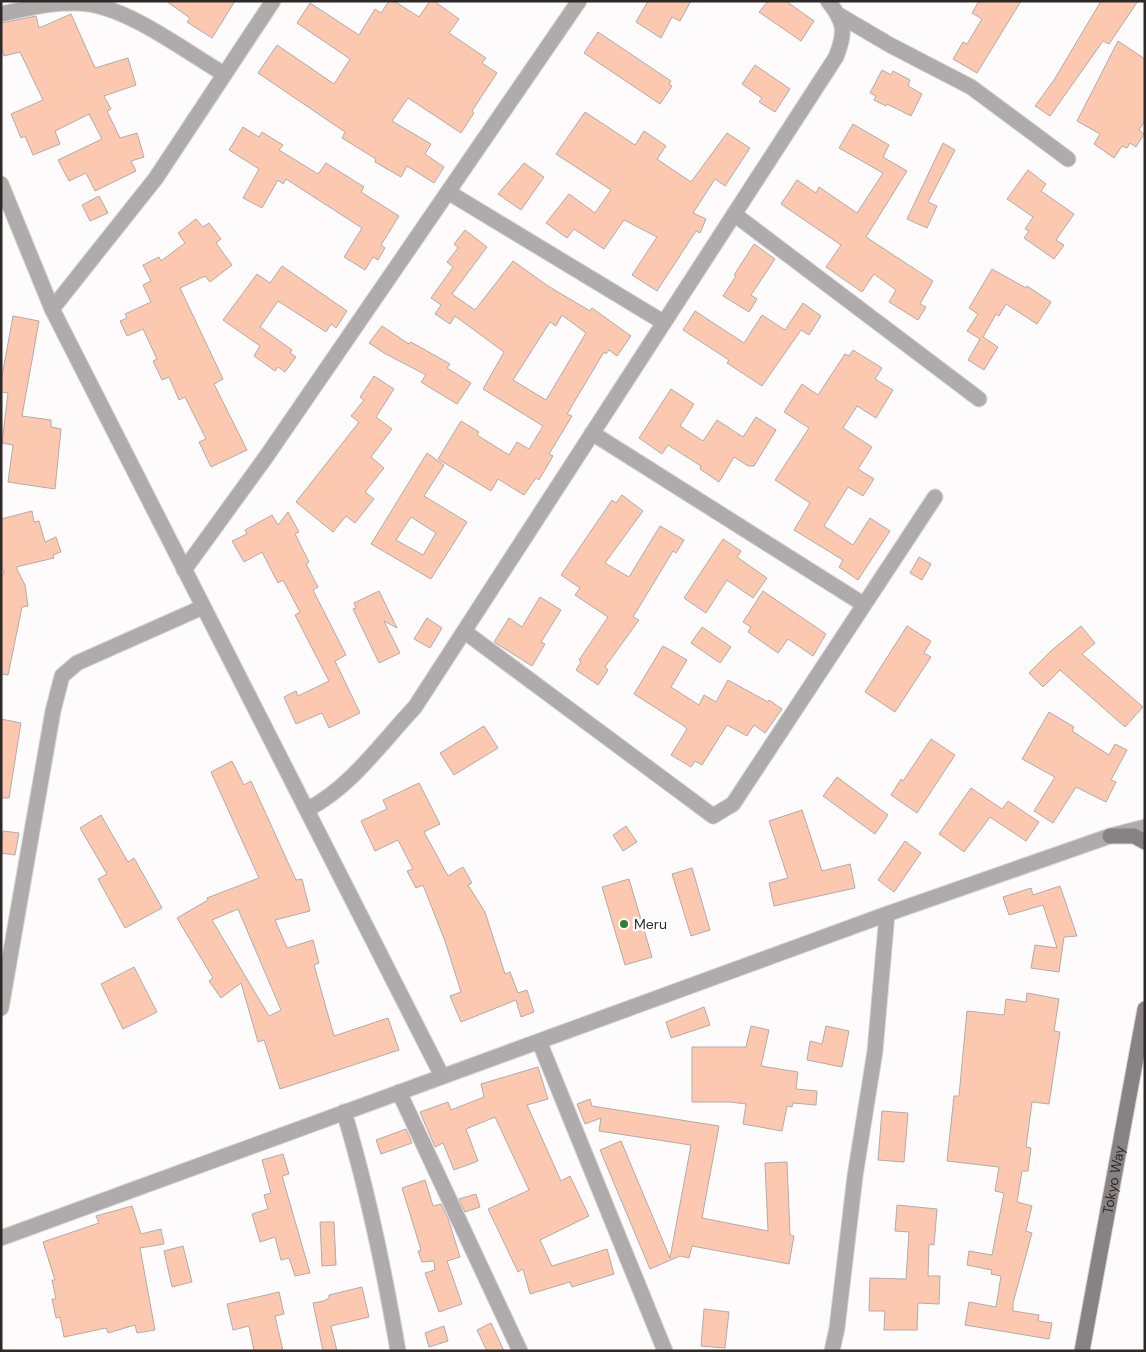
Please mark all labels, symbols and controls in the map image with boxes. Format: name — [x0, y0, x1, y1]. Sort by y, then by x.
place label: Meru — [634, 915, 667, 933]
marker: Meru — [618, 918, 630, 930]
street label: Tokyo Way — [1098, 1144, 1129, 1216]

